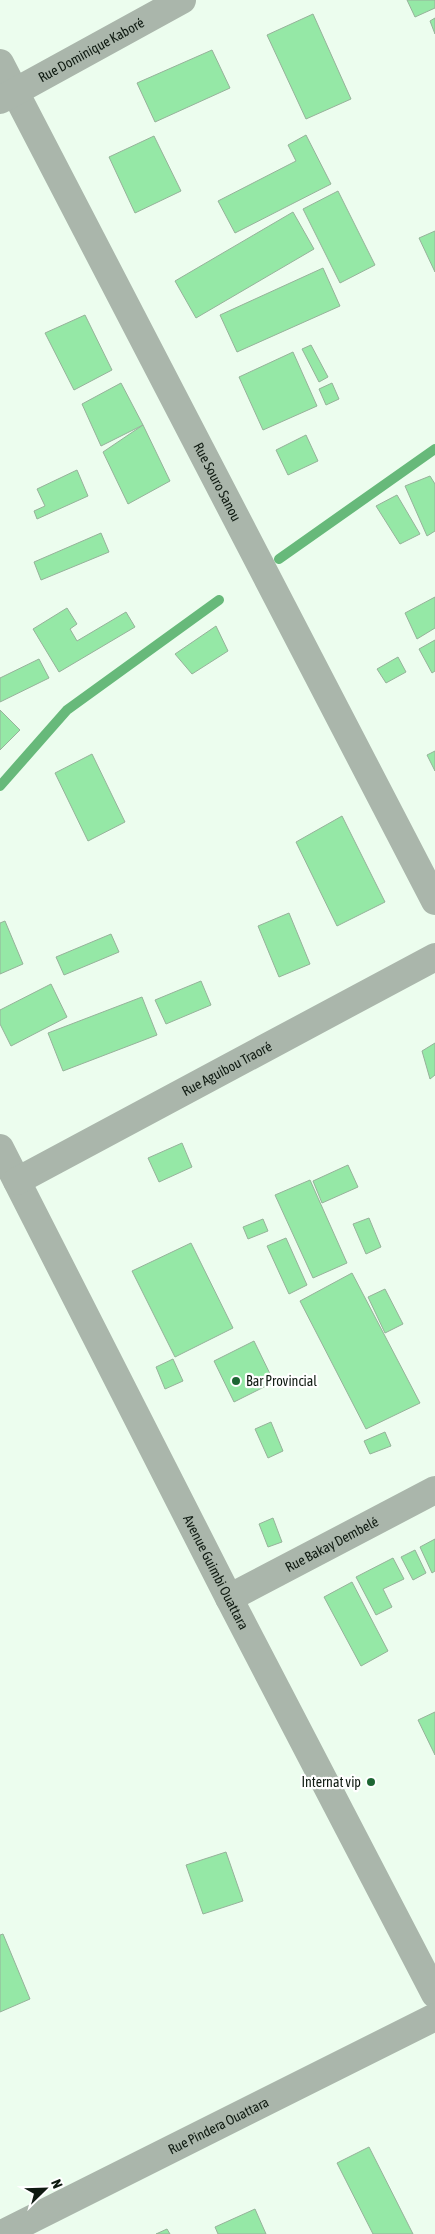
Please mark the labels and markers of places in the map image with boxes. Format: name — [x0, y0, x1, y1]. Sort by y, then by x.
place label: Bar Provincial — [246, 1373, 317, 1389]
marker: Bar Provincial — [230, 1375, 242, 1387]
place label: Internat vip — [301, 1774, 361, 1790]
marker: Internat vip — [365, 1776, 377, 1788]

